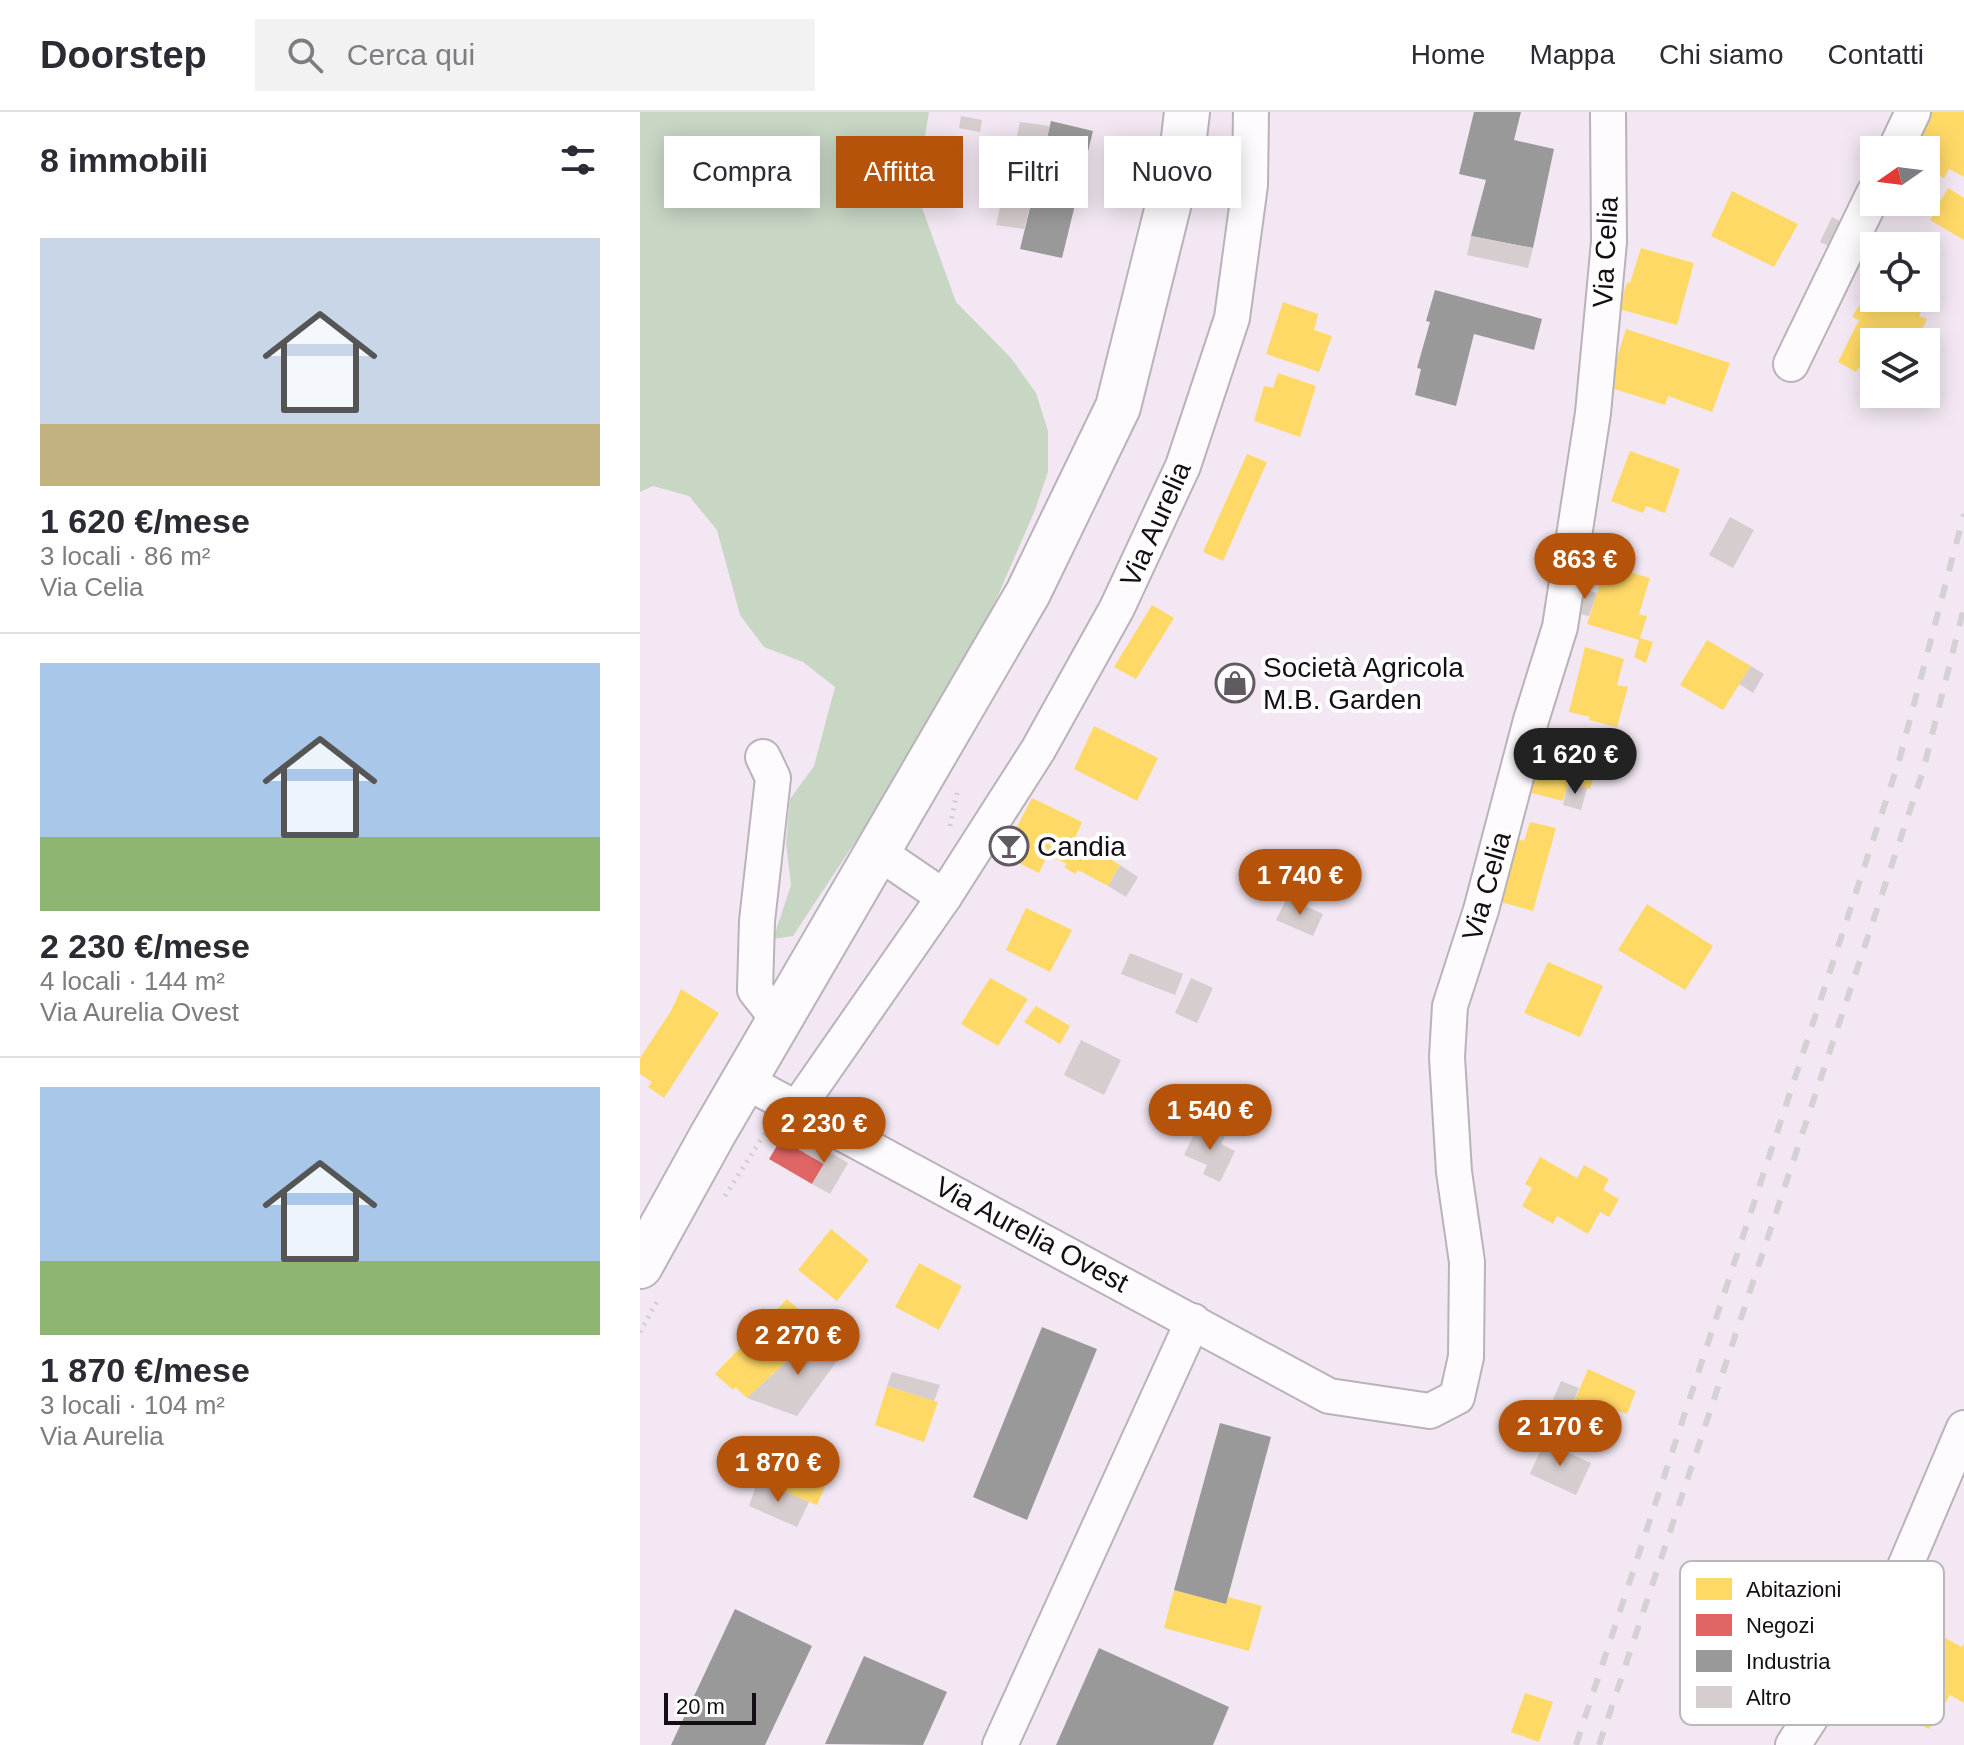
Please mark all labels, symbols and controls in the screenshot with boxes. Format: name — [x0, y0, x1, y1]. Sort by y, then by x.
search box — [255, 19, 815, 91]
icon: search — [283, 33, 327, 77]
text: Doorstep — [40, 34, 207, 76]
text: Cerca qui — [347, 38, 475, 71]
text: Home — [1411, 39, 1485, 70]
text: Mappa — [1529, 39, 1615, 70]
text: Chi siamo — [1659, 39, 1784, 70]
text: Contatti — [1828, 39, 1924, 70]
chip: Compra — [664, 136, 820, 208]
chip: Affitta — [836, 136, 963, 208]
chip: Filtri — [979, 136, 1088, 208]
chip: Nuovo — [1104, 136, 1241, 208]
north arrow — [1860, 136, 1940, 216]
map controls — [1860, 136, 1940, 408]
icon: filters — [556, 138, 600, 182]
text: 8 immobili — [40, 141, 208, 179]
street label: Via Celia — [1587, 195, 1624, 309]
button: locate — [1860, 232, 1940, 312]
icon: home — [248, 290, 392, 434]
button: layers — [1860, 328, 1940, 408]
street label: Via Aurelia — [1114, 457, 1197, 591]
text: 1 620 €/mese — [40, 502, 250, 540]
pin: 863 € — [1529, 533, 1641, 601]
text: 3 locali · 86 m² — [40, 541, 211, 571]
text: 863 € — [1552, 544, 1618, 574]
text: Via Celia — [40, 572, 144, 602]
place label: Società Agricola M.B. Garden — [1263, 652, 1464, 715]
shop icon: Società Agricola M.B. Garden — [1214, 662, 1256, 704]
icon: home — [248, 715, 392, 859]
pin: 1 620 € — [1501, 728, 1649, 796]
text: 1 620 € — [1532, 739, 1618, 769]
bar icon: Candia — [988, 825, 1030, 867]
street label: Via Celia — [1456, 828, 1517, 944]
place label: Candia — [1037, 831, 1126, 862]
pin: 1 740 € — [1226, 849, 1374, 917]
text: 1 740 € — [1257, 860, 1343, 890]
text: 2 230 €/mese — [40, 927, 250, 965]
text: 4 locali · 144 m² — [40, 966, 225, 996]
text: Via Aurelia Ovest — [40, 997, 239, 1027]
pin: 1 540 € — [1136, 1084, 1284, 1152]
text: 1 540 € — [1167, 1095, 1253, 1125]
pin: 2 230 € — [750, 1097, 898, 1165]
text: 2 230 € — [781, 1108, 867, 1138]
icon: home — [248, 1139, 392, 1283]
street label: Via Aurelia Ovest — [930, 1170, 1134, 1299]
pin: 2 270 € — [724, 1309, 872, 1377]
text: 2 270 € — [755, 1320, 841, 1350]
text: 1 870 €/mese — [40, 1351, 250, 1389]
text: 3 locali · 104 m² — [40, 1390, 225, 1420]
pin: 2 170 € — [1486, 1400, 1634, 1468]
text: 2 170 € — [1517, 1411, 1603, 1441]
text: Via Aurelia — [40, 1421, 164, 1451]
pin: 1 870 € — [704, 1436, 852, 1504]
text: 1 870 € — [735, 1447, 821, 1477]
legend — [1680, 1561, 1944, 1725]
text: Abitazioni — [1746, 1577, 1841, 1602]
text: Negozi — [1746, 1613, 1814, 1638]
text: Industria — [1746, 1649, 1831, 1674]
text: Altro — [1746, 1685, 1791, 1710]
scale bar — [664, 1689, 756, 1725]
text: 20 m — [676, 1694, 725, 1719]

